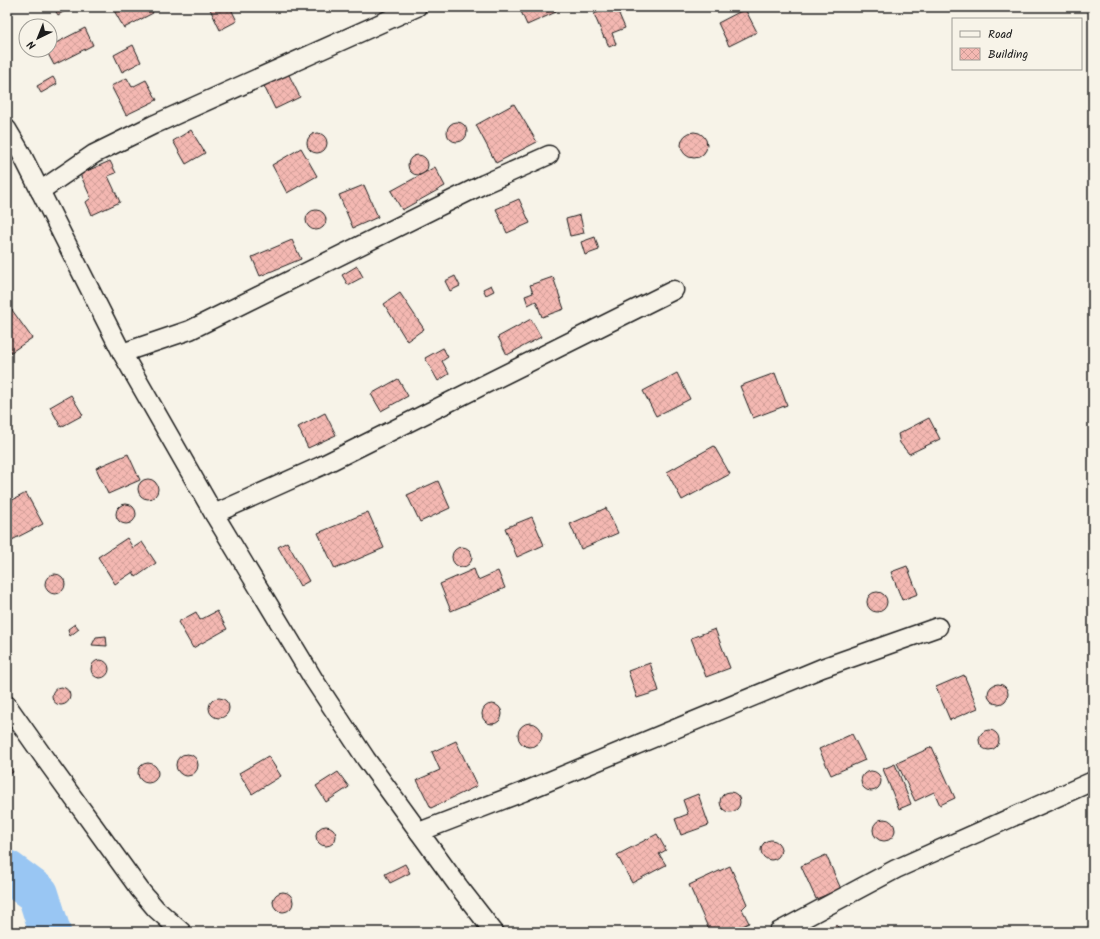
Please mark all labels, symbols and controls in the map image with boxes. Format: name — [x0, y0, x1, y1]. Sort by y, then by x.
north arrow — [18, 18, 58, 58]
legend — [952, 18, 1082, 70]
text: Road — [988, 25, 1013, 44]
text: N — [23, 36, 41, 54]
text: Building — [988, 45, 1028, 64]

